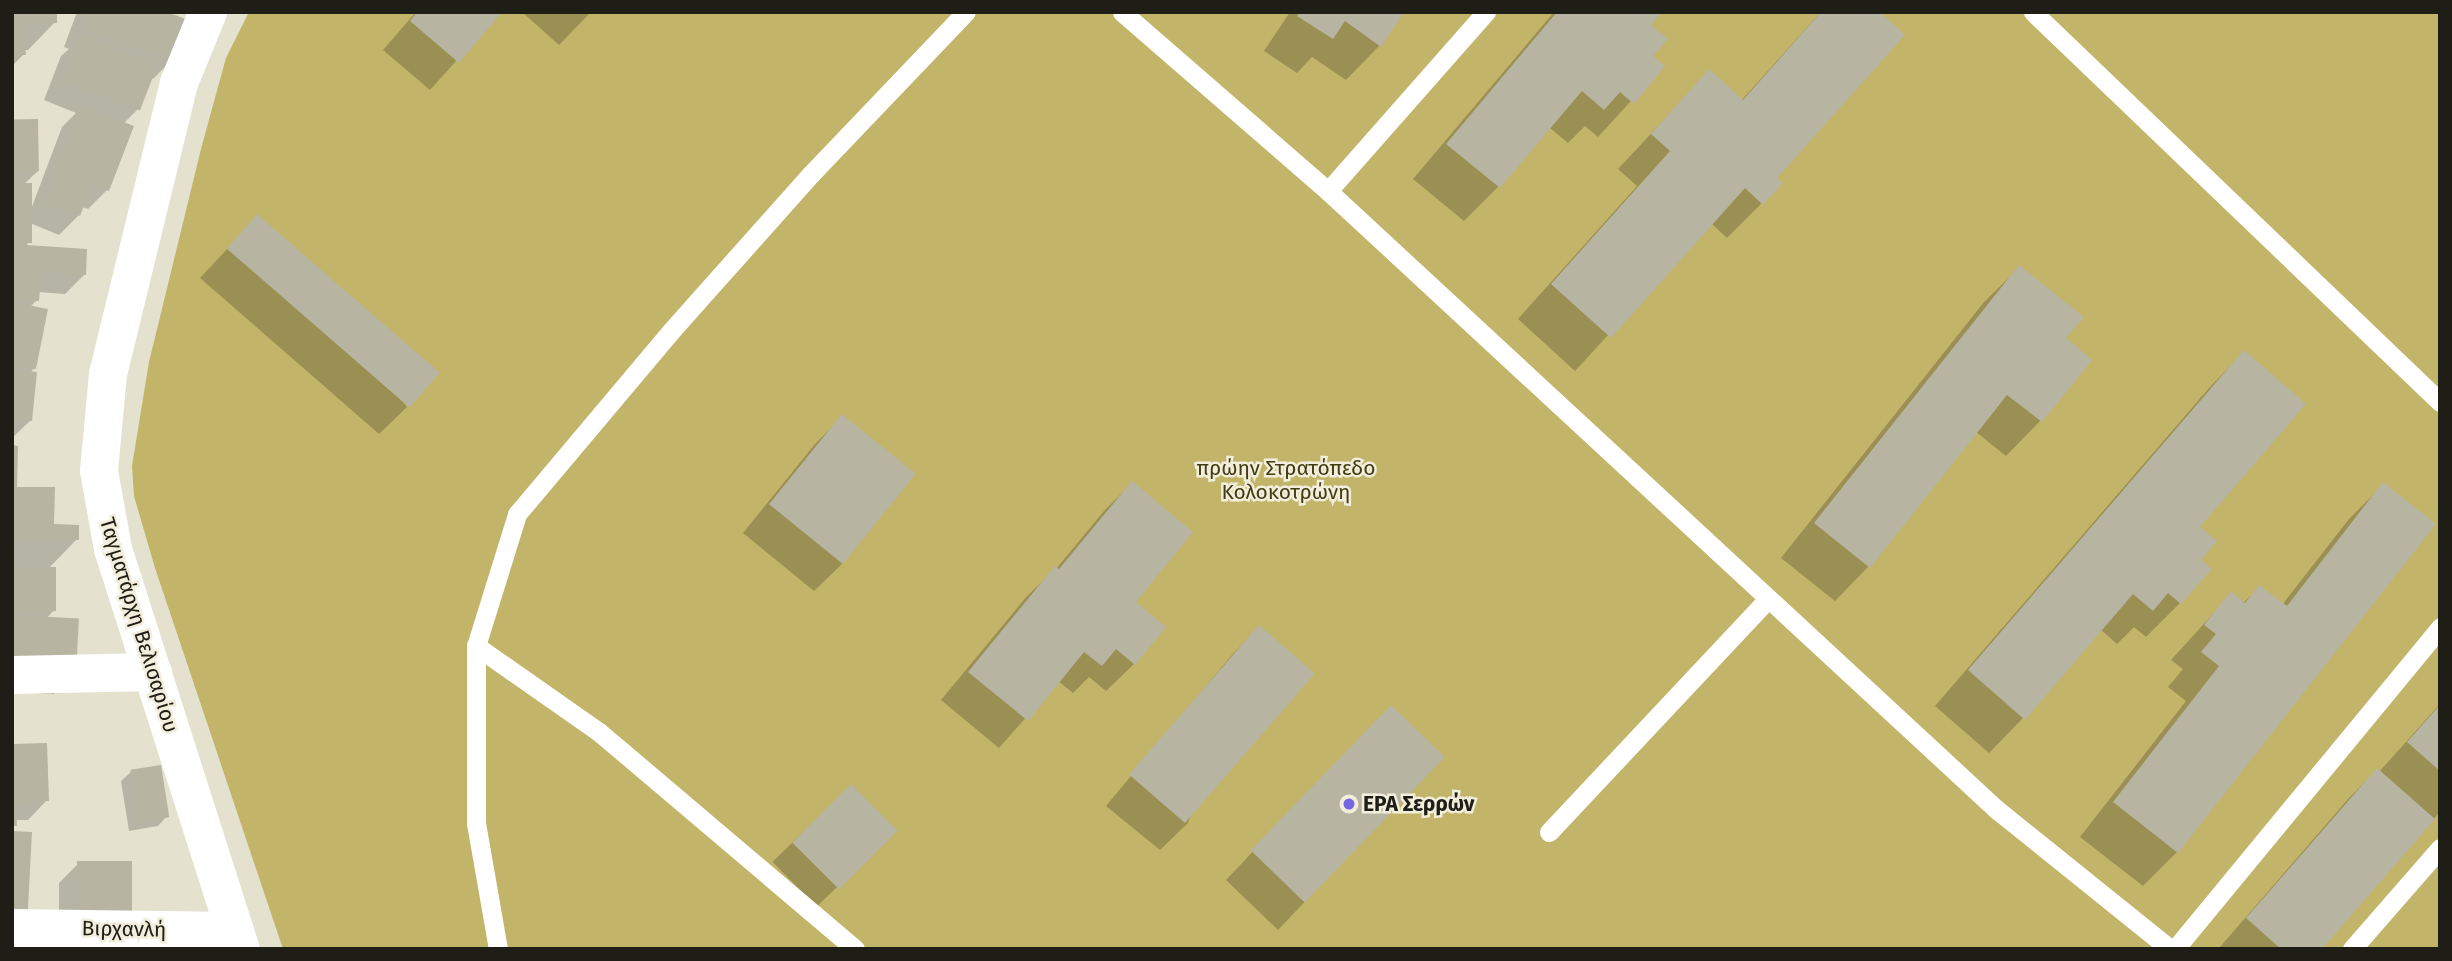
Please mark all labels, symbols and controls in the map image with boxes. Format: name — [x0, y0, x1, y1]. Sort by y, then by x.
park label: πρώην Στρατόπεδο Κολοκοτρώνη — [1197, 455, 1375, 505]
street label: Ταγματάρχη Βελισαρίου — [94, 514, 184, 736]
place label: ΕΡΑ Σερρών — [1363, 791, 1474, 817]
marker: ΕΡΑ Σερρών — [1341, 796, 1357, 812]
street label: Βιρχανλή — [81, 916, 167, 942]

